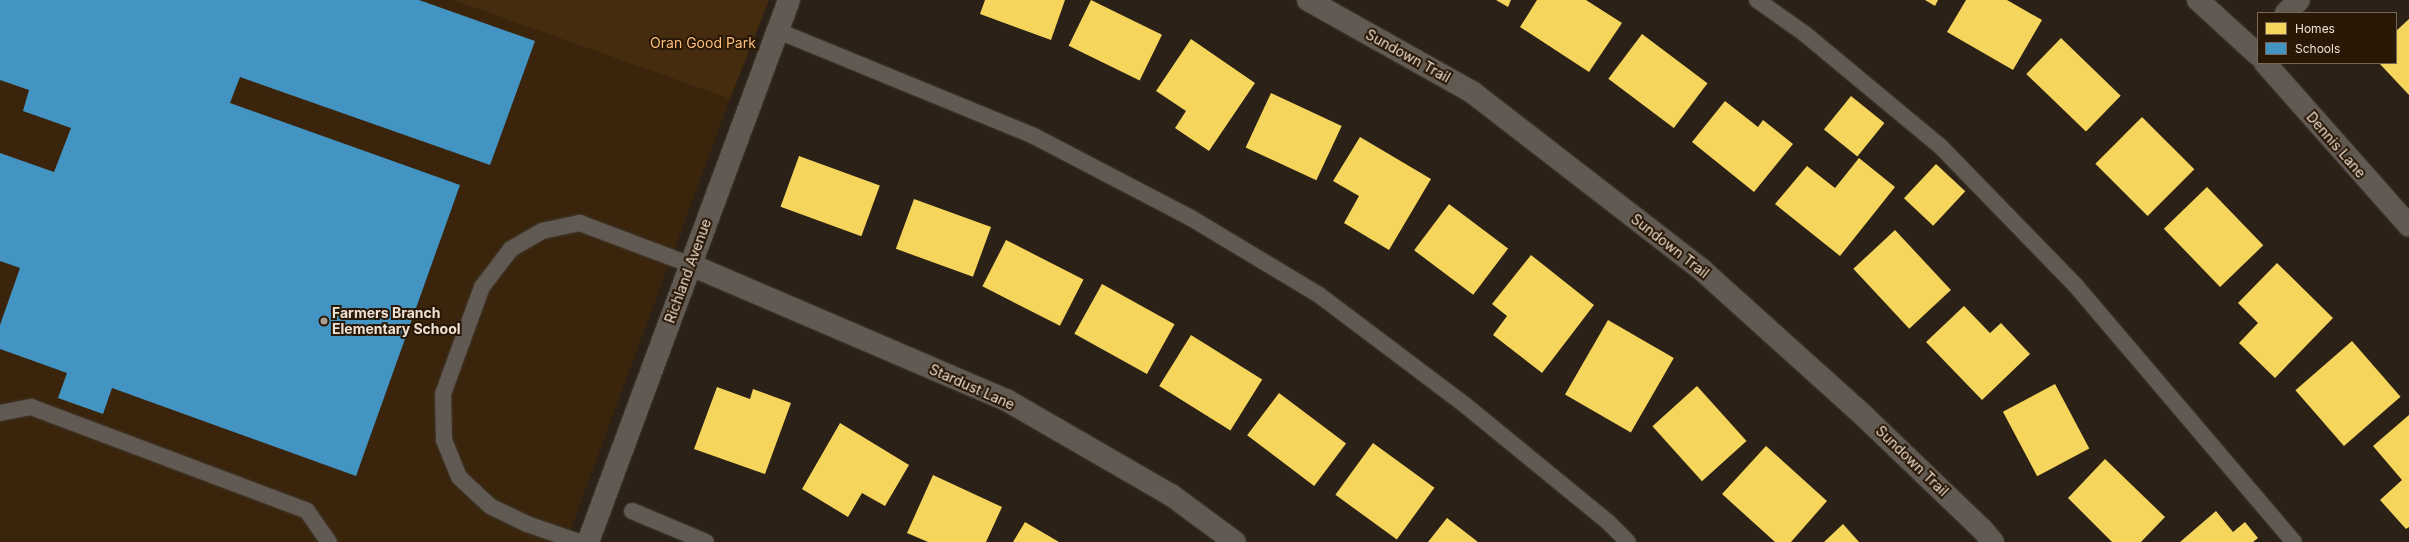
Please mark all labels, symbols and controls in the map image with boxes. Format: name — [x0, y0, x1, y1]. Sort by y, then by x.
legend — [2257, 12, 2397, 64]
text: Homes — [2295, 21, 2335, 36]
street label: Sundown Trail — [1363, 26, 1453, 86]
park label: Oran Good Park — [650, 35, 756, 51]
text: Schools — [2295, 41, 2340, 56]
street label: Dennis Lane — [2303, 109, 2369, 181]
street label: Sundown Trail — [1628, 210, 1712, 282]
street label: Richland Avenue — [661, 216, 715, 326]
place label: Farmers Branch Elementary School — [332, 305, 461, 338]
marker: Farmers Branch Elementary School — [319, 316, 329, 326]
street label: Stardust Lane — [927, 361, 1017, 413]
street label: Sundown Trail — [1872, 422, 1952, 500]

